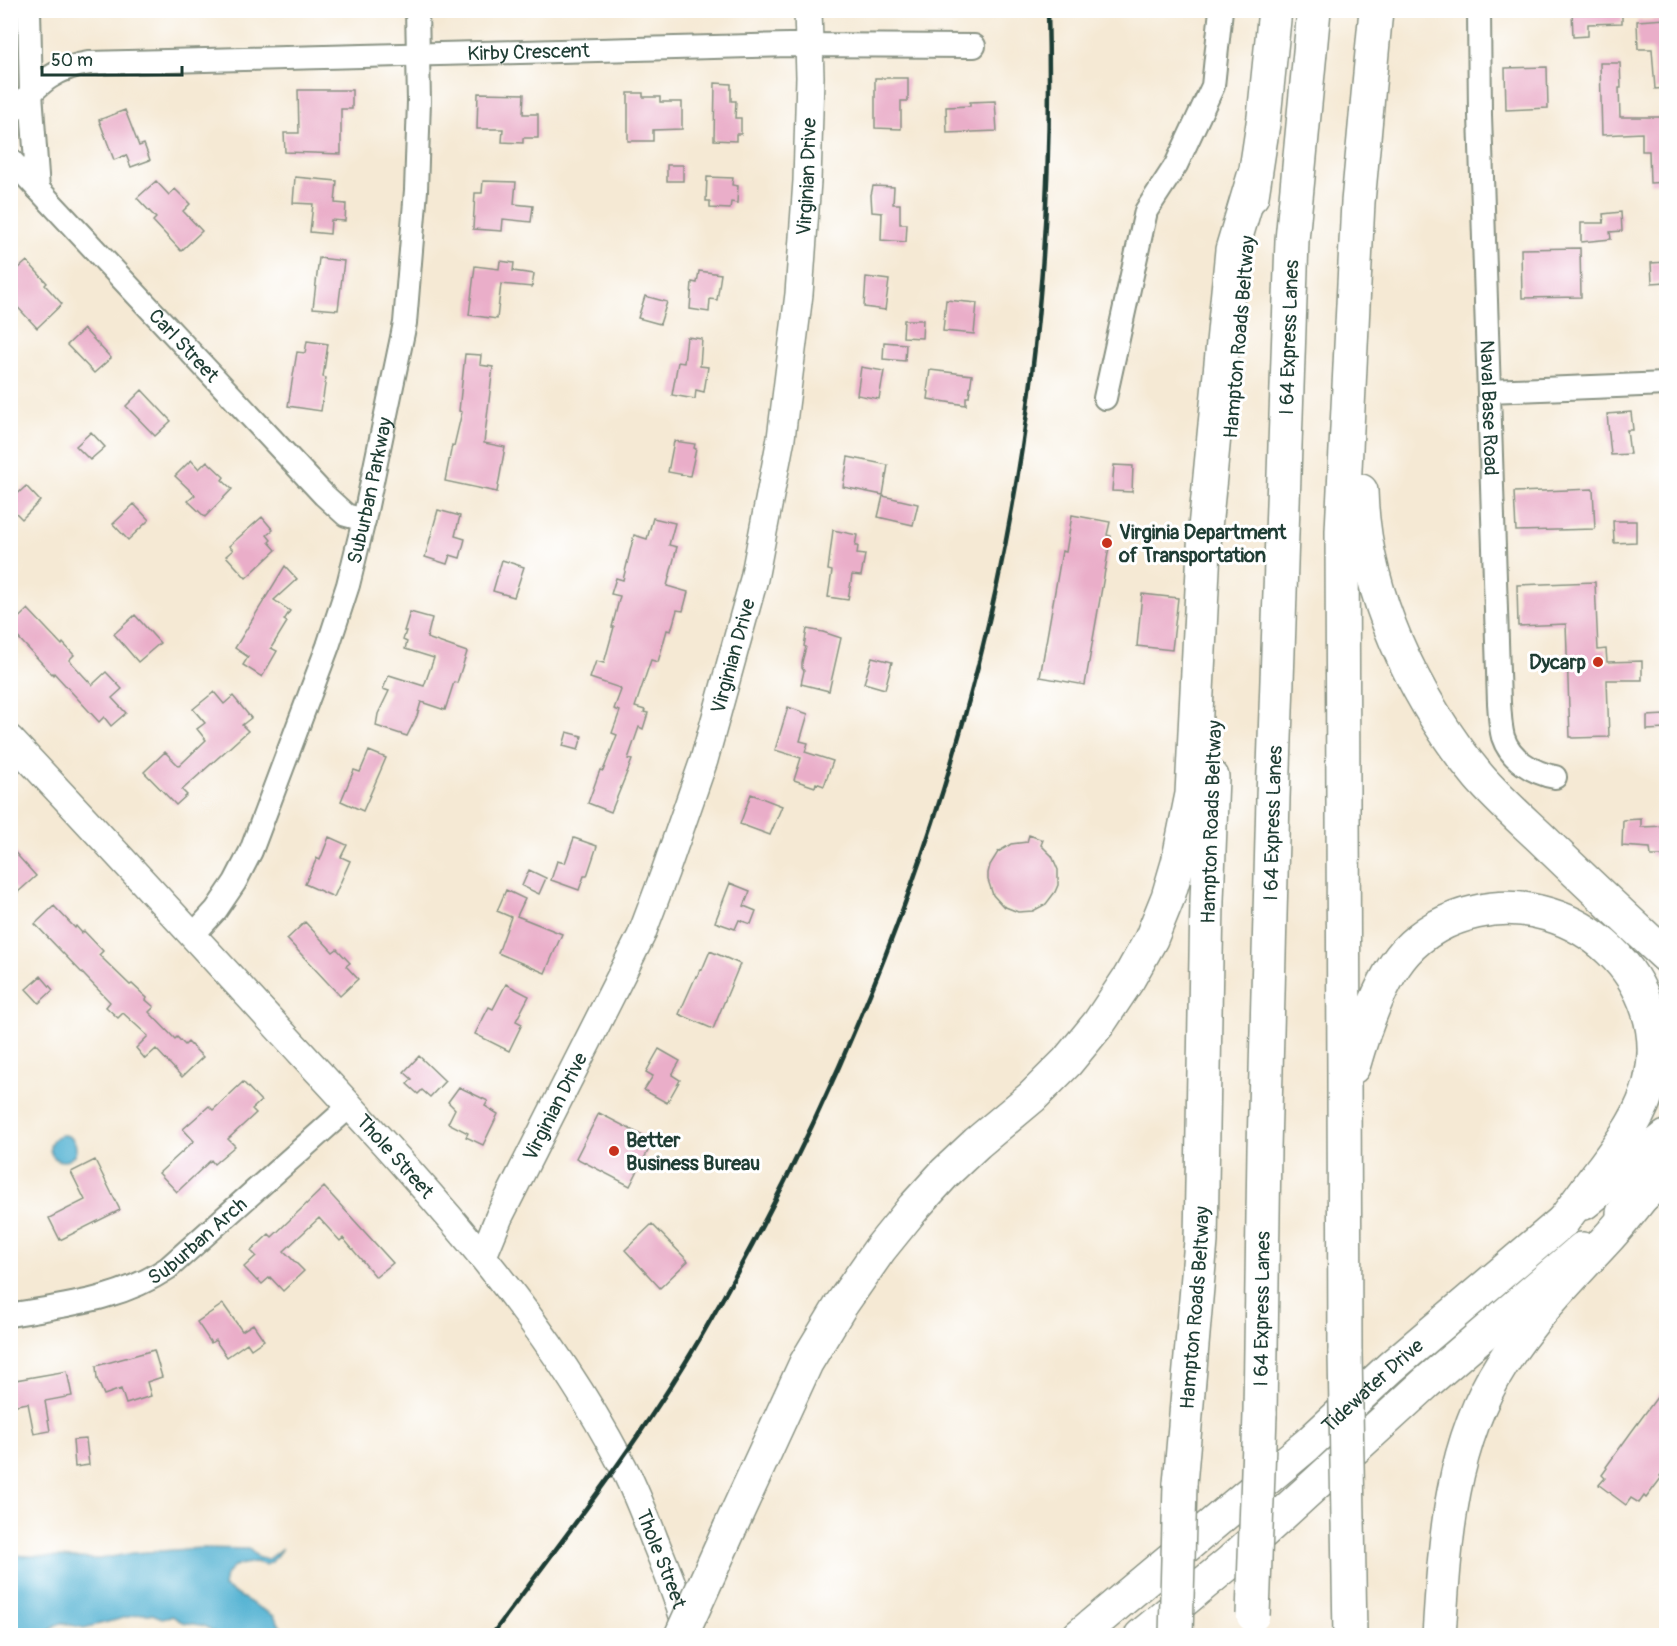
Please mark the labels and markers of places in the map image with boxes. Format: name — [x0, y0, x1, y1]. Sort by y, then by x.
place label: Virginia Department of Transportation — [1118, 520, 1287, 568]
marker: Virginia Department of Transportation — [1100, 536, 1114, 550]
place label: Dycarp — [1529, 650, 1587, 675]
marker: Dycarp — [1591, 655, 1605, 669]
place label: Better Business Bureau — [626, 1128, 760, 1176]
marker: Better Business Bureau — [607, 1144, 621, 1158]

